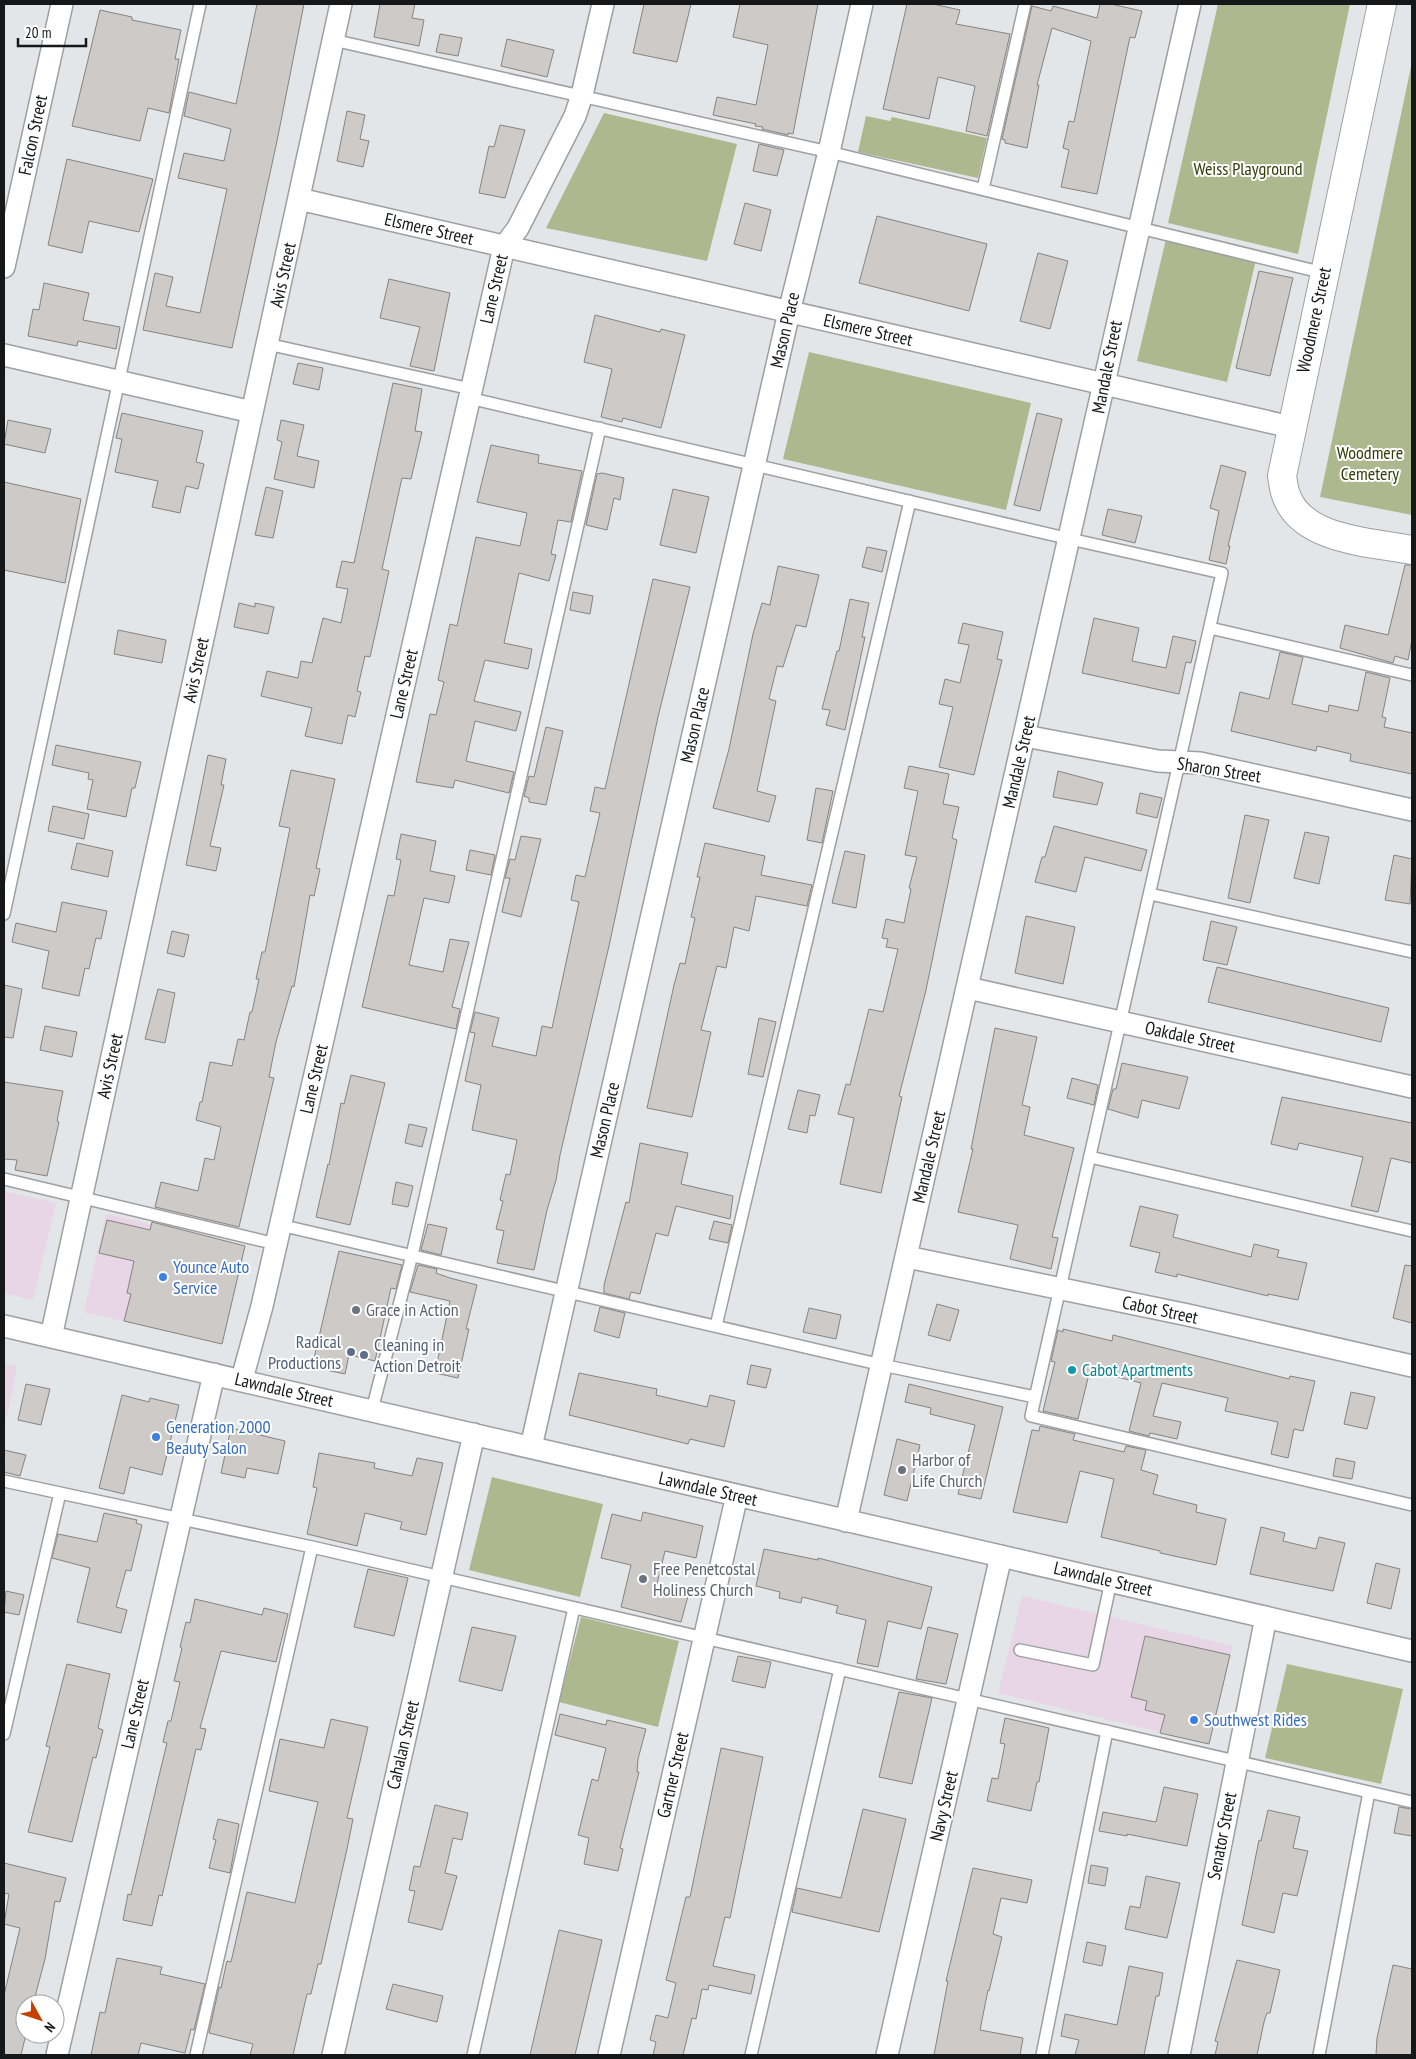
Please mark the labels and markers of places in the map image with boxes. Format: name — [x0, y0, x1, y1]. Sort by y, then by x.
place label: Younce Auto Service — [173, 1255, 249, 1299]
marker: Younce Auto Service — [157, 1271, 169, 1283]
place label: Grace in Action — [366, 1298, 459, 1321]
marker: Grace in Action — [350, 1304, 362, 1316]
place label: Radical Productions — [268, 1330, 342, 1374]
place label: Cleaning in Action Detroit — [374, 1333, 461, 1377]
marker: Radical Productions — [345, 1346, 357, 1358]
marker: Cleaning in Action Detroit — [358, 1349, 370, 1361]
place label: Cabot Apartments — [1082, 1358, 1193, 1381]
marker: Cabot Apartments — [1066, 1364, 1078, 1376]
place label: Generation 2000 Beauty Salon — [166, 1415, 271, 1459]
marker: Generation 2000 Beauty Salon — [150, 1431, 162, 1443]
place label: Harbor of Life Church — [912, 1448, 982, 1492]
marker: Harbor of Life Church — [896, 1464, 908, 1476]
place label: Free Penetcostal Holiness Church — [653, 1557, 756, 1601]
marker: Free Penetcostal Holiness Church — [637, 1573, 649, 1585]
place label: Southwest Rides — [1204, 1708, 1307, 1731]
marker: Southwest Rides — [1188, 1714, 1200, 1726]

